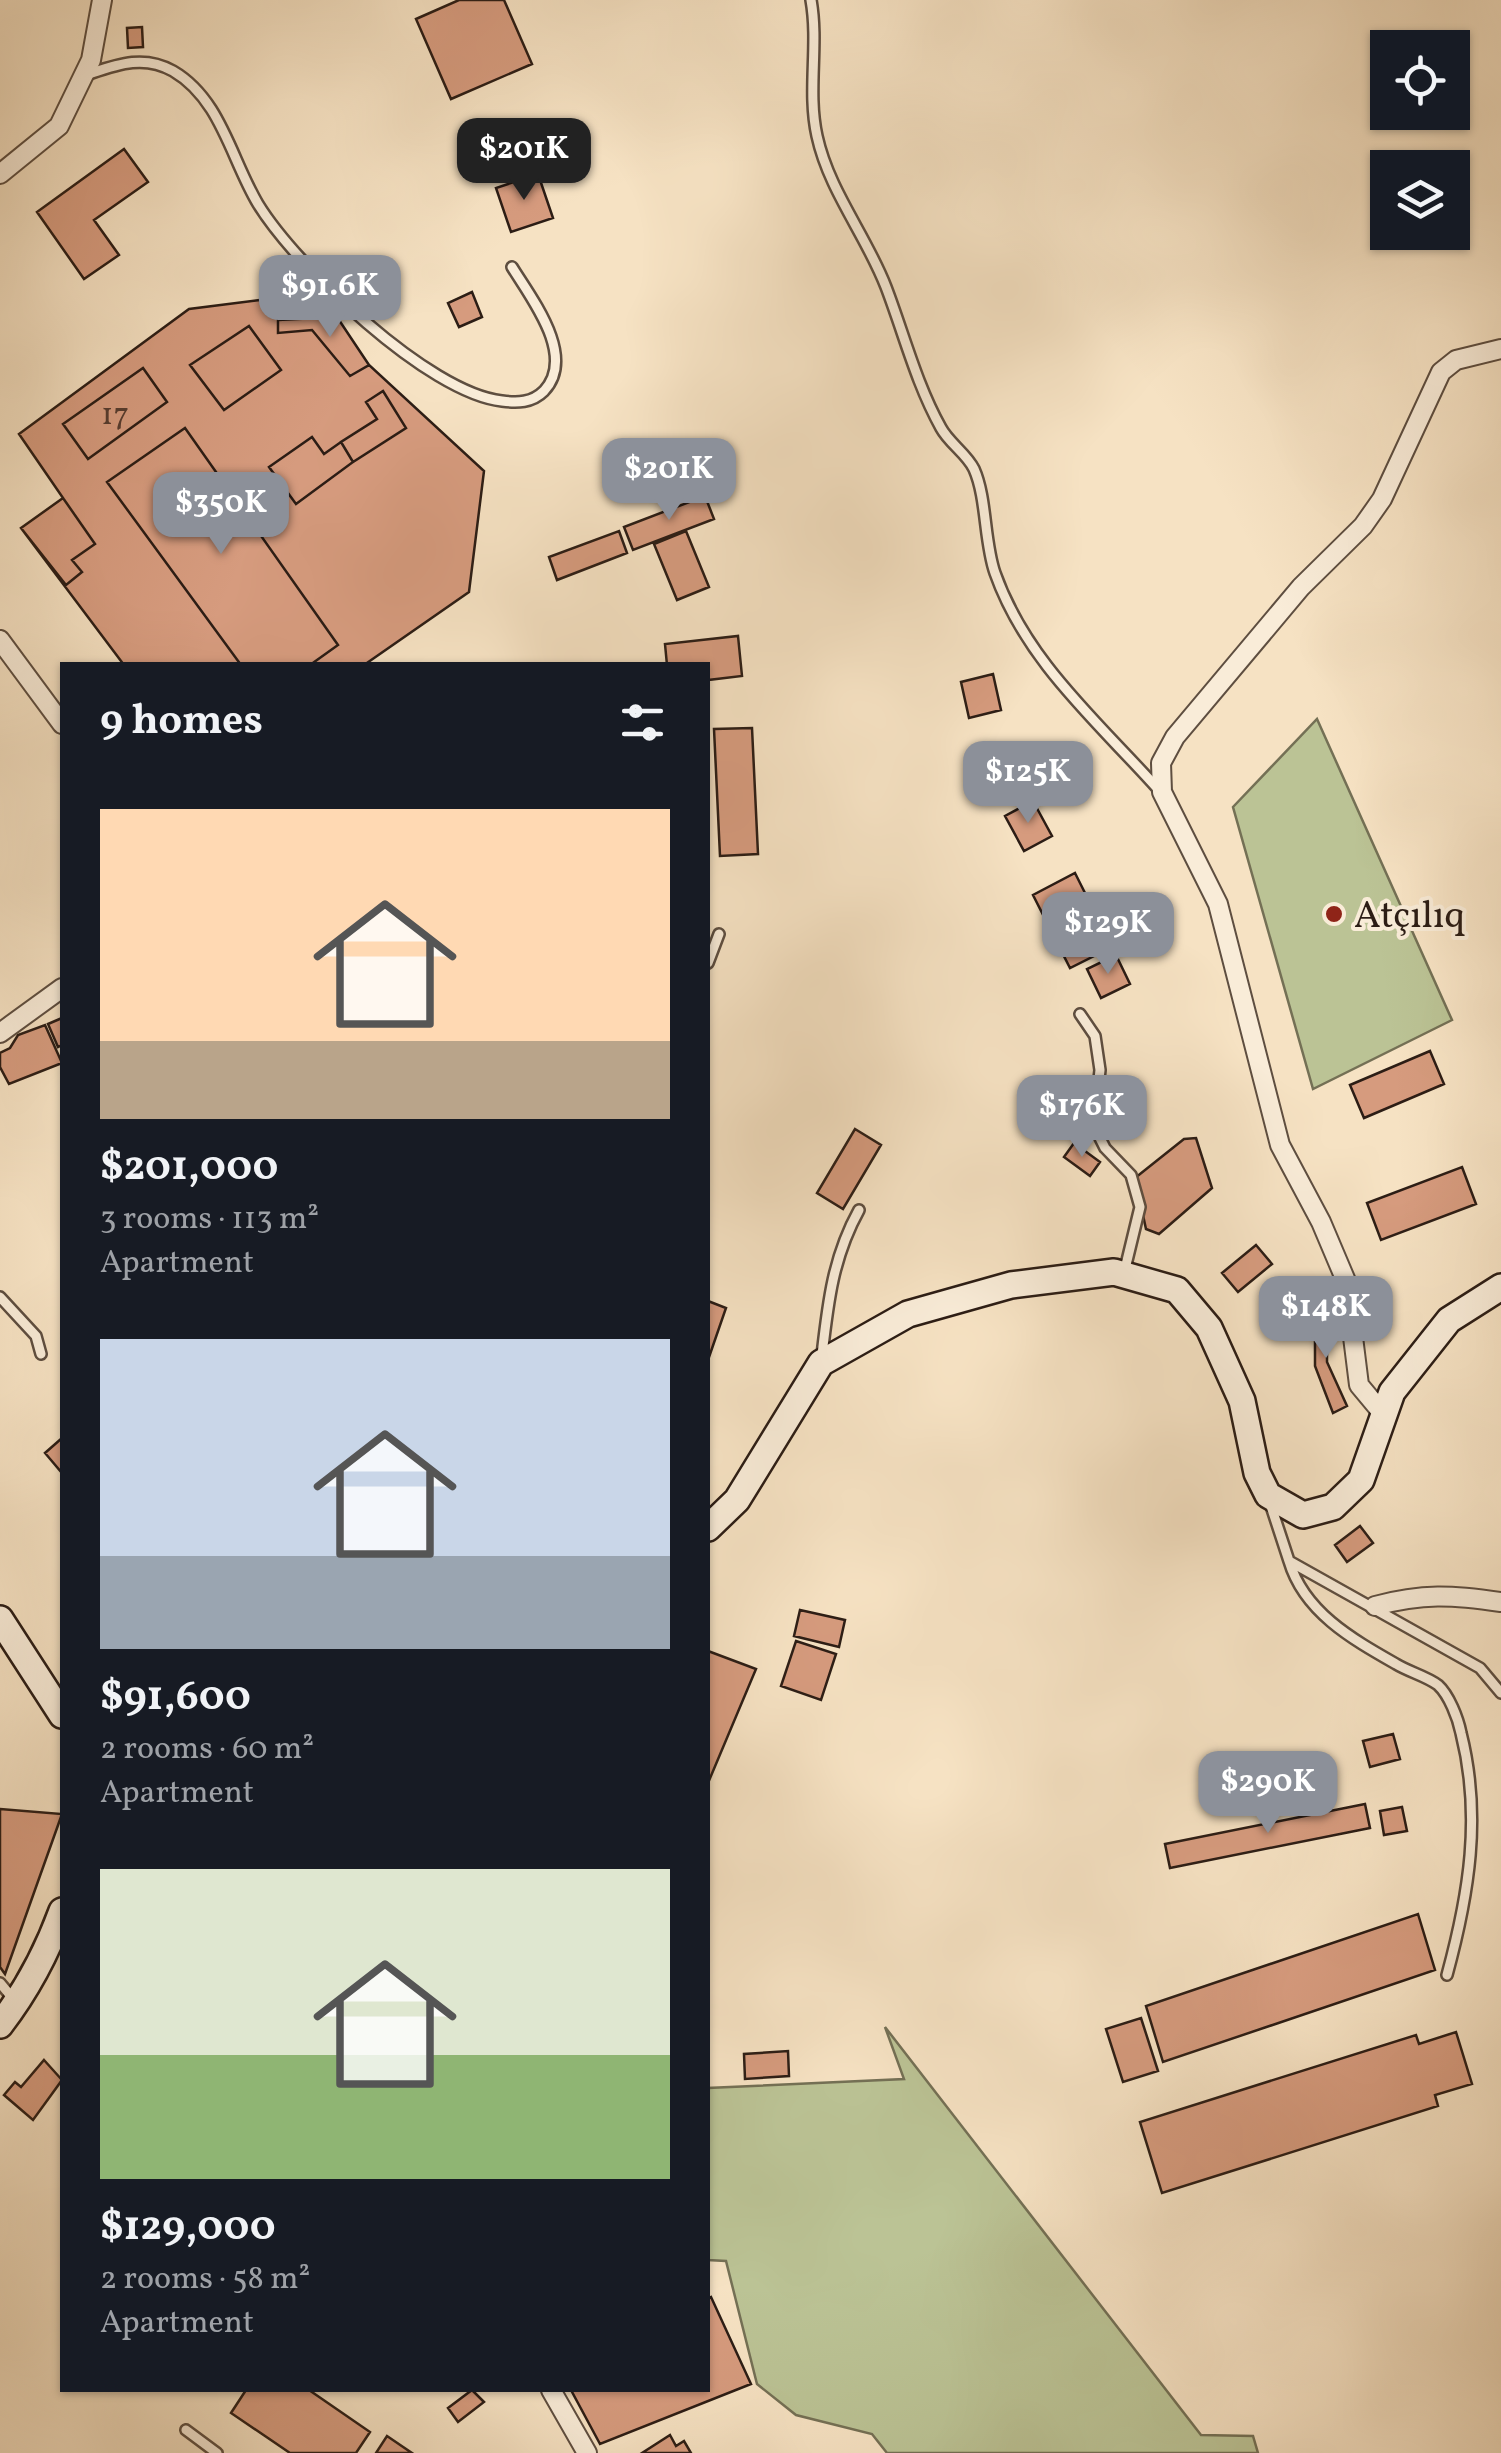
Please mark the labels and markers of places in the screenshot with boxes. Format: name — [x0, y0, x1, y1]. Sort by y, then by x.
pin: $201K — [454, 118, 594, 203]
pin: $91.6K — [249, 255, 411, 340]
pin: $201K — [599, 438, 739, 523]
pin: $350K — [151, 472, 291, 557]
pin: $125K — [958, 741, 1098, 826]
place label: Atçılıq — [1354, 891, 1465, 944]
pin: $129K — [1038, 892, 1178, 977]
marker: Atçılıq — [1323, 903, 1345, 925]
pin: $176K — [1012, 1075, 1152, 1160]
pin: $148K — [1256, 1276, 1396, 1361]
pin: $290K — [1198, 1751, 1338, 1836]

